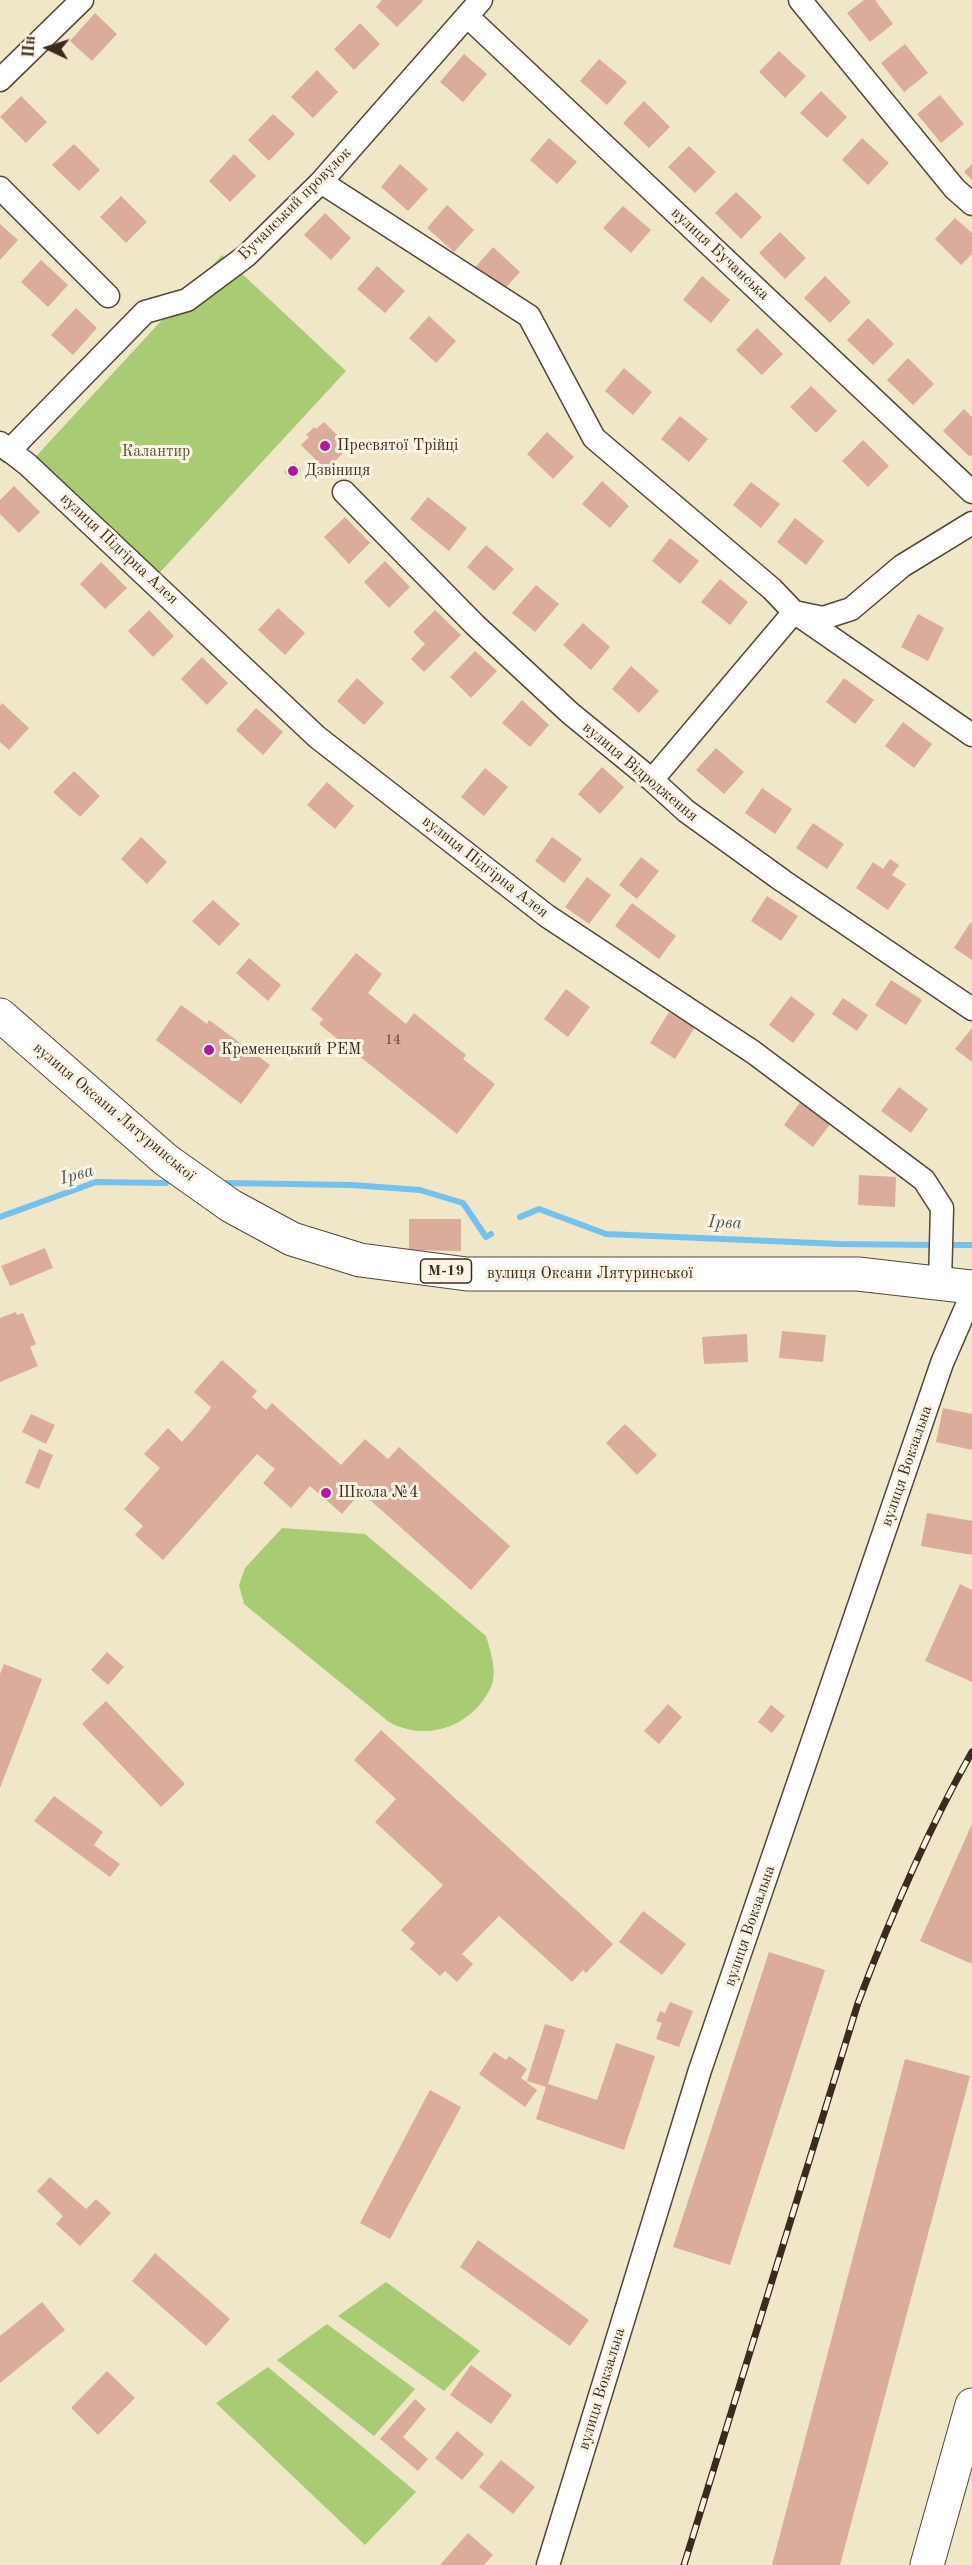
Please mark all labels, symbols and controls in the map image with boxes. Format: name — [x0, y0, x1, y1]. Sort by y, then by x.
north arrow — [18, 18, 78, 78]
text: Пн — [21, 35, 39, 58]
street label: Бучанський провулок — [234, 143, 356, 265]
street label: вулиця Бучанська — [667, 203, 773, 305]
place label: Пресвятої Трійці — [337, 436, 458, 456]
marker: Пресвятої Трійці — [318, 439, 332, 453]
park label: Калантир — [122, 442, 190, 462]
place label: Дзвіниця — [305, 461, 370, 481]
marker: Дзвіниця — [286, 464, 300, 478]
street label: вулиця Підгірна Алея — [56, 489, 182, 609]
street label: вулиця Відродження — [578, 718, 702, 826]
street label: вулиця Підгірна Алея — [418, 812, 552, 922]
house number: 14 — [385, 1032, 401, 1048]
street label: вулиця Оксани Лятуринської — [29, 1038, 199, 1186]
place label: Кременецький РЕМ — [221, 1040, 361, 1060]
marker: Кременецький РЕМ — [202, 1043, 216, 1057]
water label: Ірва — [58, 1160, 96, 1190]
water label: Ірва — [708, 1212, 742, 1234]
road number: М-19 — [420, 1259, 472, 1283]
street label: вулиця Оксани Лятуринської — [487, 1264, 693, 1284]
street label: вулиця Вокзальна — [877, 1403, 937, 1529]
place label: Школа №4 — [338, 1483, 418, 1503]
marker: Школа №4 — [319, 1486, 333, 1500]
street label: вулиця Вокзальна — [720, 1863, 780, 1989]
street label: вулиця Вокзальна — [574, 2326, 630, 2452]

